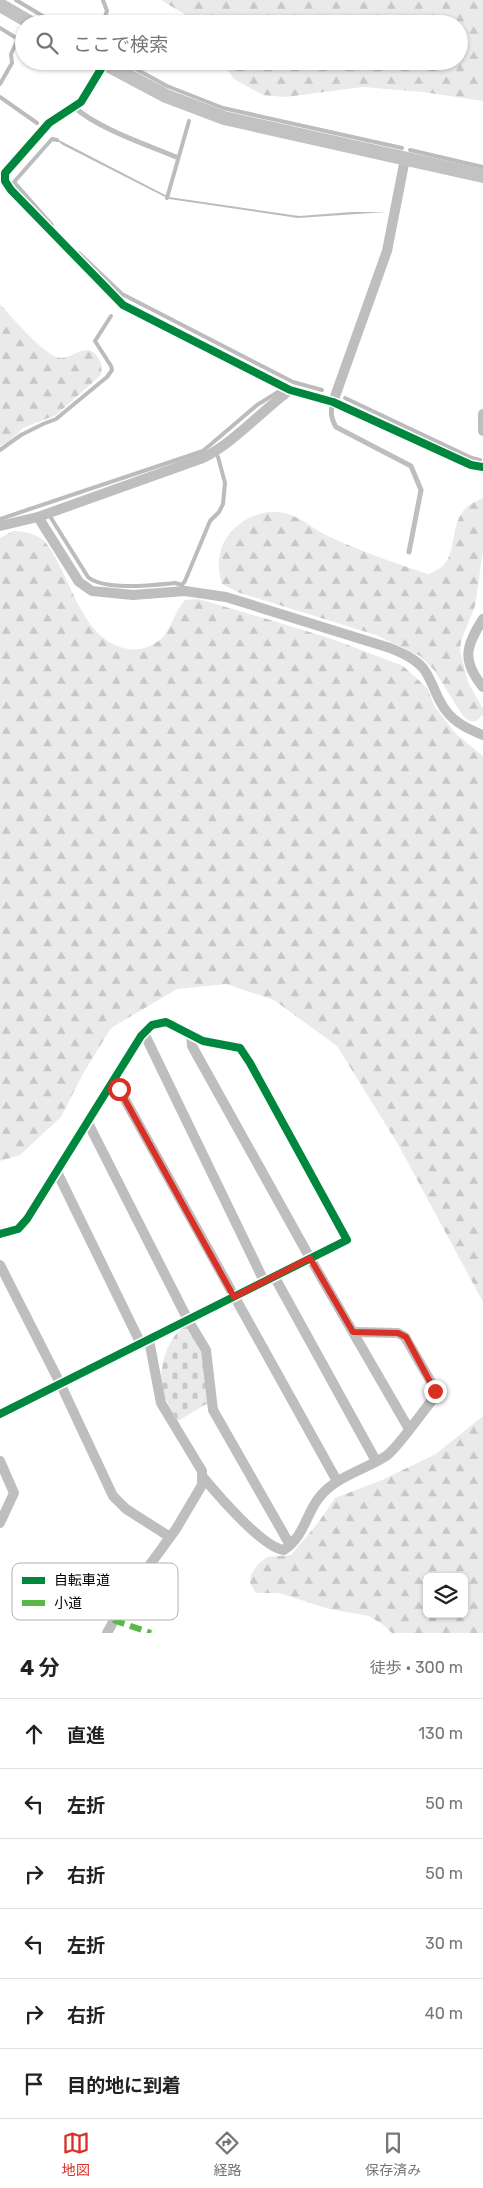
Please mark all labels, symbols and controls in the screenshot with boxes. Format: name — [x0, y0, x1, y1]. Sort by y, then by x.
search box — [15, 15, 468, 70]
icon: search — [33, 29, 61, 57]
text: ここで検索 — [73, 33, 168, 56]
route start — [108, 1078, 131, 1101]
route end — [424, 1380, 447, 1403]
legend — [12, 1563, 178, 1620]
text: 自転車道 — [54, 1572, 110, 1589]
map controls — [423, 1573, 468, 1618]
button: layers — [423, 1573, 468, 1618]
text: 小道 — [54, 1595, 82, 1612]
text: 4 分 — [20, 1655, 60, 1680]
text: 徒歩 · 300 m — [370, 1658, 463, 1677]
icon: ahead — [20, 1720, 48, 1748]
text: 直進 — [67, 1724, 105, 1747]
text: 130 m — [418, 1724, 463, 1743]
icon: left — [20, 1790, 48, 1818]
text: 左折 — [67, 1794, 105, 1817]
text: 50 m — [425, 1794, 463, 1813]
icon: right — [20, 1860, 48, 1888]
text: 右折 — [67, 1864, 105, 1887]
text: 50 m — [425, 1864, 463, 1883]
icon: left — [20, 1930, 48, 1958]
text: 左折 — [67, 1934, 105, 1957]
text: 30 m — [425, 1934, 463, 1953]
icon: right — [20, 2000, 48, 2028]
text: 右折 — [67, 2004, 105, 2027]
text: 40 m — [425, 2004, 463, 2023]
icon: arrive — [20, 2070, 48, 2098]
text: 目的地に到着 — [67, 2074, 181, 2097]
tab: 地図 — [62, 2129, 90, 2179]
tab: 経路 — [213, 2129, 241, 2179]
tab: 保存済み — [365, 2129, 421, 2179]

